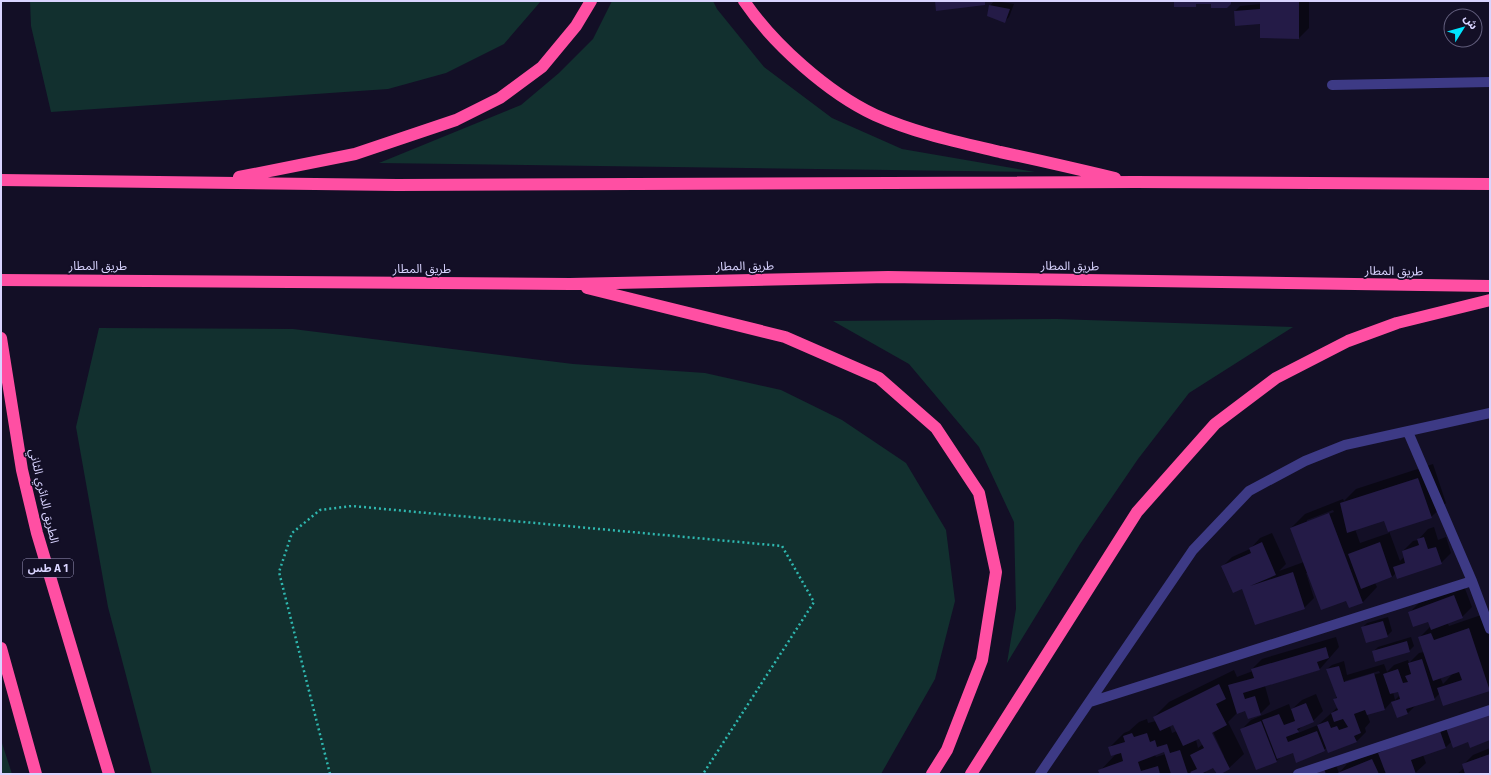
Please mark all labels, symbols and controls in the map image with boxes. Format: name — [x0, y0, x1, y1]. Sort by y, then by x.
north arrow — [1443, 8, 1483, 48]
text: ش — [1461, 12, 1480, 32]
street label: طريق المطار — [715, 258, 774, 275]
street label: طريق المطار — [1040, 258, 1099, 275]
street label: طريق المطار — [68, 259, 127, 274]
street label: طريق المطار — [392, 262, 451, 277]
street label: طريق المطار — [1364, 263, 1423, 280]
street label: الطريق الدائري الثاني — [24, 447, 62, 546]
road number: طس A 1 — [23, 559, 73, 577]

